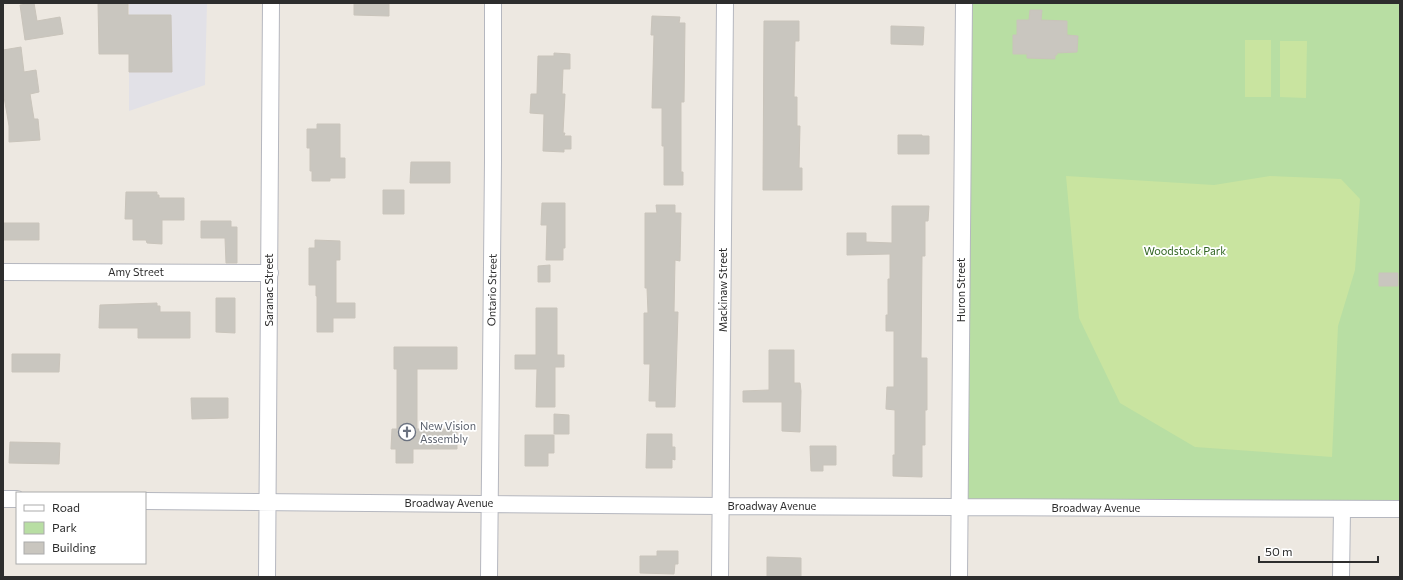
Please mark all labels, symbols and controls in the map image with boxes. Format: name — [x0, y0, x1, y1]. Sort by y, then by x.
park label: Woodstock Park — [1144, 244, 1226, 257]
street label: Mackinaw Street — [716, 247, 729, 332]
street label: Saranac Street — [262, 253, 275, 326]
street label: Ontario Street — [484, 253, 499, 326]
street label: Huron Street — [954, 257, 967, 322]
street label: Amy Street — [108, 265, 164, 278]
place label: New Vision Assembly — [420, 419, 476, 445]
church icon: New Vision Assembly — [397, 422, 417, 442]
legend — [16, 492, 146, 564]
street label: Broadway Avenue — [405, 496, 494, 509]
street label: Broadway Avenue — [728, 499, 817, 512]
text: Road — [52, 500, 80, 514]
street label: Broadway Avenue — [1052, 501, 1141, 514]
text: Park — [52, 520, 78, 534]
scale bar — [1259, 538, 1378, 564]
text: Building — [52, 540, 96, 554]
text: 50 m — [1265, 544, 1293, 558]

